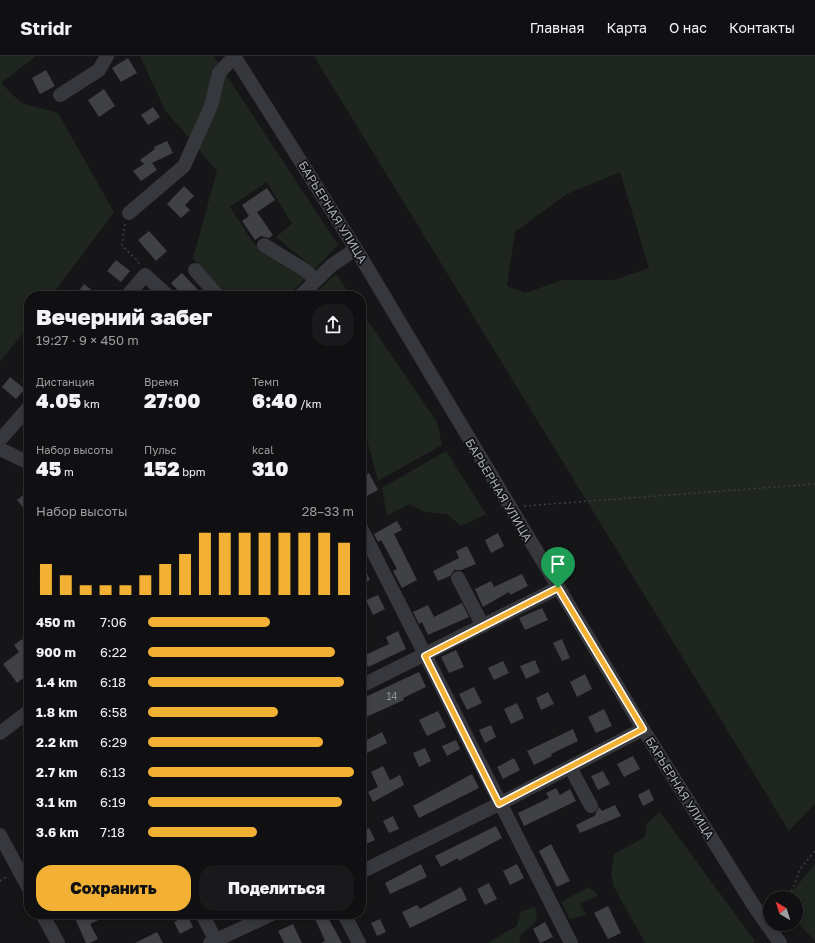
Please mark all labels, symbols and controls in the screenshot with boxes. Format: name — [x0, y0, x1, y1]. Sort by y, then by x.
text: Stridr — [20, 16, 72, 39]
text: Главная — [530, 19, 584, 36]
text: Карта — [606, 19, 647, 36]
text: О нас — [669, 19, 707, 36]
text: Контакты — [729, 19, 795, 36]
street label: БАРЬЕРНАЯ УЛИЦА — [295, 158, 371, 266]
text: Вечерний забег — [36, 303, 212, 330]
button: share — [312, 304, 354, 346]
text: 19:27 · 9 × 450 m — [36, 332, 139, 348]
text: Дистанция — [36, 375, 95, 388]
text: Время — [144, 375, 179, 388]
text: Темп — [252, 375, 279, 388]
text: 4.05 — [36, 388, 81, 412]
text: 27:00 — [144, 388, 200, 412]
text: 6:40 — [252, 388, 298, 412]
text: km — [81, 397, 100, 410]
text: /km — [298, 397, 321, 410]
street label: БАРЬЕРНАЯ УЛИЦА — [462, 436, 536, 544]
text: Набор высоты — [36, 443, 113, 456]
text: Пульс — [144, 443, 177, 456]
text: kcal — [252, 443, 274, 456]
text: 45 — [36, 456, 61, 480]
text: 152 — [144, 456, 180, 480]
text: 310 — [252, 456, 288, 480]
text: m — [61, 465, 74, 478]
text: bpm — [180, 465, 206, 478]
text: Набор высоты — [36, 503, 127, 519]
text: 28–33 m — [302, 503, 354, 519]
pin — [541, 547, 575, 588]
icon: arrive — [547, 553, 569, 575]
text: 450 m — [36, 614, 75, 630]
text: 7:06 — [100, 614, 127, 630]
text: 900 m — [36, 644, 76, 660]
text: 6:22 — [100, 644, 127, 660]
text: 1.4 km — [36, 674, 77, 690]
text: 6:18 — [100, 674, 126, 690]
house number: 14 — [387, 690, 397, 702]
text: 1.8 km — [36, 704, 77, 720]
text: 6:58 — [100, 704, 127, 720]
text: 2.2 km — [36, 734, 78, 750]
text: 6:29 — [100, 734, 127, 750]
street label: БАРЬЕРНАЯ УЛИЦА — [642, 734, 718, 842]
text: 2.7 km — [36, 764, 77, 780]
text: 6:13 — [100, 764, 126, 780]
text: 3.1 km — [36, 794, 77, 810]
text: 6:19 — [100, 794, 126, 810]
text: 3.6 km — [36, 824, 79, 840]
text: 7:18 — [100, 824, 125, 840]
button: Сохранить — [36, 865, 191, 911]
button: Поделиться — [199, 865, 354, 911]
north arrow — [763, 891, 803, 931]
map controls — [763, 891, 803, 931]

